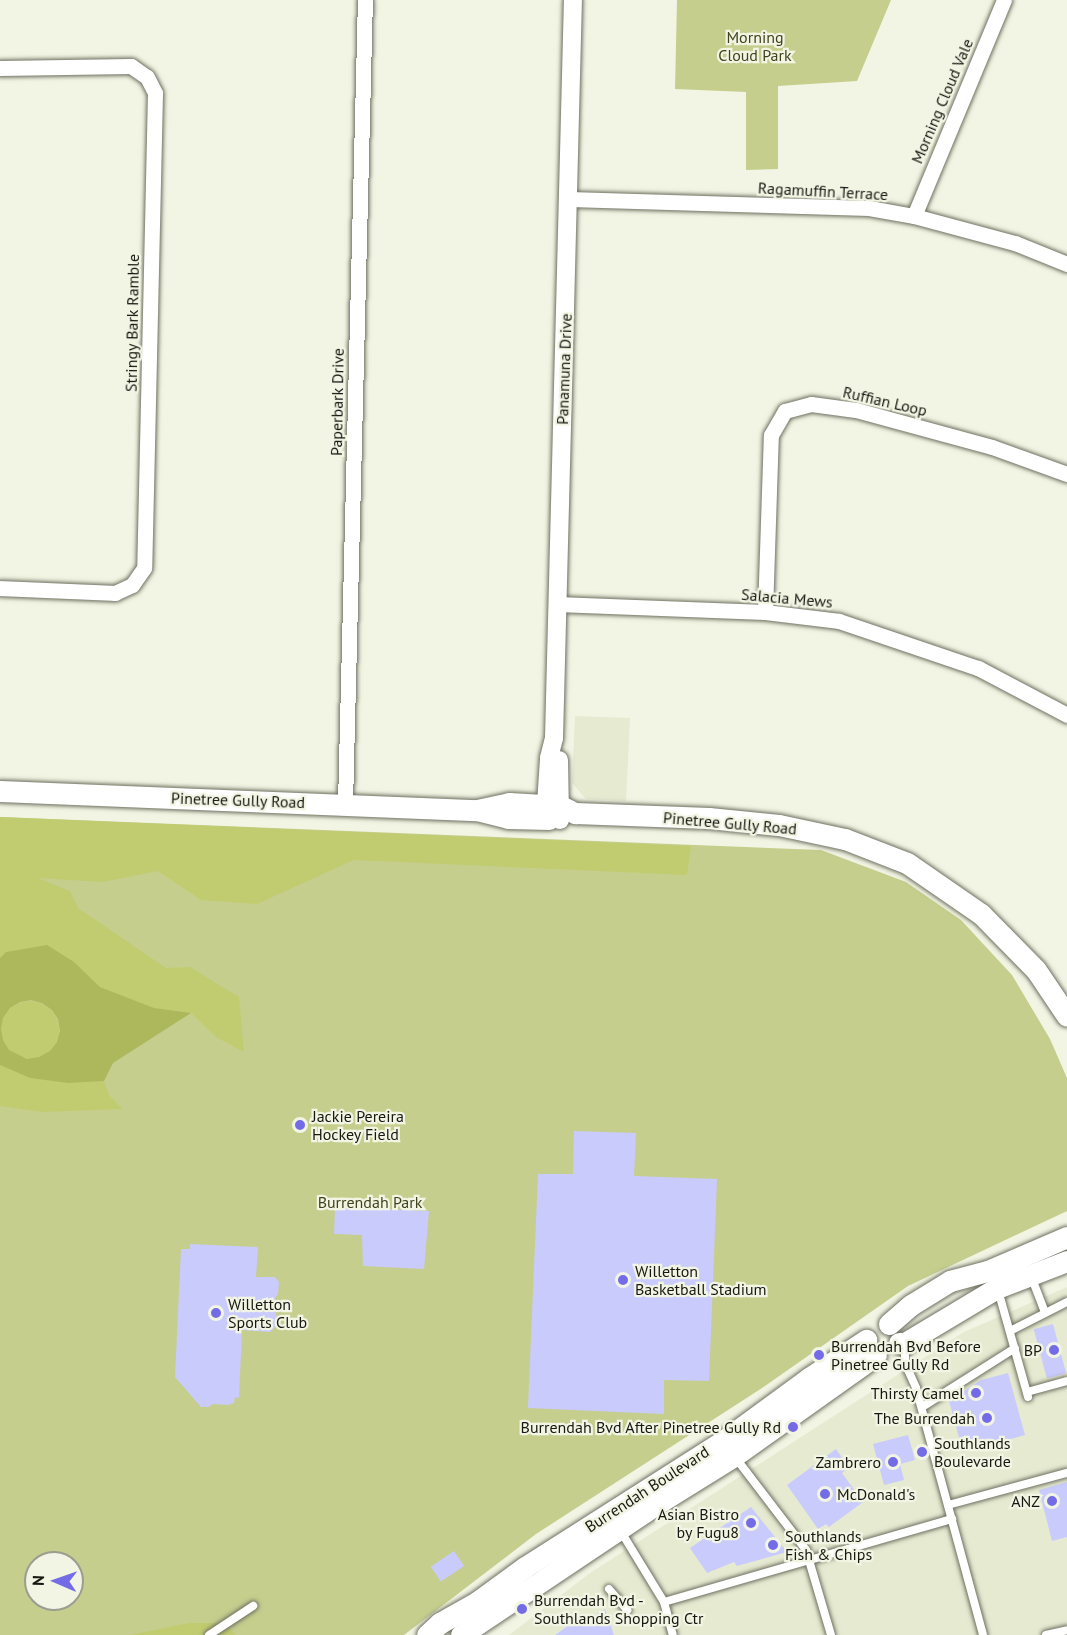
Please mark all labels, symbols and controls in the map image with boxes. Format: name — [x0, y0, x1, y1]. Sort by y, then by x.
park label: Morning Cloud Park — [718, 27, 792, 65]
street label: Morning Cloud Vale — [907, 35, 977, 167]
street label: Ragamuffin Terrace — [757, 178, 889, 204]
street label: Stringy Bark Ramble — [121, 253, 143, 393]
street label: Panamuna Drive — [552, 313, 576, 425]
street label: Paperbark Drive — [326, 348, 348, 456]
street label: Ruffian Loop — [841, 382, 929, 420]
street label: Salacia Mews — [740, 584, 834, 612]
street label: Pinetree Gully Road — [170, 788, 306, 812]
street label: Pinetree Gully Road — [662, 808, 798, 838]
place label: Jackie Pereira Hockey Field — [312, 1106, 404, 1144]
marker: Jackie Pereira Hockey Field — [293, 1118, 307, 1132]
park label: Burrendah Park — [318, 1192, 422, 1212]
place label: Willetton Basketball Stadium — [635, 1261, 767, 1299]
marker: Willetton Basketball Stadium — [616, 1273, 630, 1287]
place label: Willetton Sports Club — [228, 1294, 307, 1332]
marker: Willetton Sports Club — [209, 1306, 223, 1320]
place label: Burrendah Bvd Before Pinetree Gully Rd — [831, 1336, 981, 1374]
place label: BP — [1024, 1340, 1042, 1360]
marker: BP — [1047, 1343, 1061, 1357]
marker: Burrendah Bvd Before Pinetree Gully Rd — [812, 1348, 826, 1362]
place label: Thirsty Camel — [870, 1383, 964, 1403]
marker: Thirsty Camel — [969, 1386, 983, 1400]
place label: The Burrendah — [874, 1408, 975, 1428]
marker: The Burrendah — [980, 1411, 994, 1425]
place label: Burrendah Bvd After Pinetree Gully Rd — [520, 1417, 781, 1437]
marker: Burrendah Bvd After Pinetree Gully Rd — [786, 1420, 800, 1434]
place label: Southlands Boulevarde — [934, 1433, 1011, 1471]
street label: Burrendah Boulevard — [581, 1442, 713, 1536]
marker: Southlands Boulevarde — [915, 1445, 929, 1459]
place label: Zambrero — [815, 1452, 881, 1472]
marker: Zambrero — [886, 1455, 900, 1469]
place label: McDonald's — [837, 1484, 915, 1504]
marker: McDonald's — [818, 1487, 832, 1501]
place label: ANZ — [1011, 1491, 1040, 1511]
marker: ANZ — [1045, 1494, 1059, 1508]
place label: Asian Bistro by Fugu8 — [658, 1504, 739, 1542]
marker: Asian Bistro by Fugu8 — [744, 1516, 758, 1530]
place label: Southlands Fish & Chips — [785, 1526, 872, 1564]
marker: Southlands Fish & Chips — [766, 1538, 780, 1552]
north arrow — [24, 1551, 84, 1611]
text: N — [28, 1575, 48, 1586]
place label: Burrendah Bvd - Southlands Shopping Ctr — [534, 1590, 703, 1628]
marker: Burrendah Bvd - Southlands Shopping Ctr — [515, 1602, 529, 1616]

